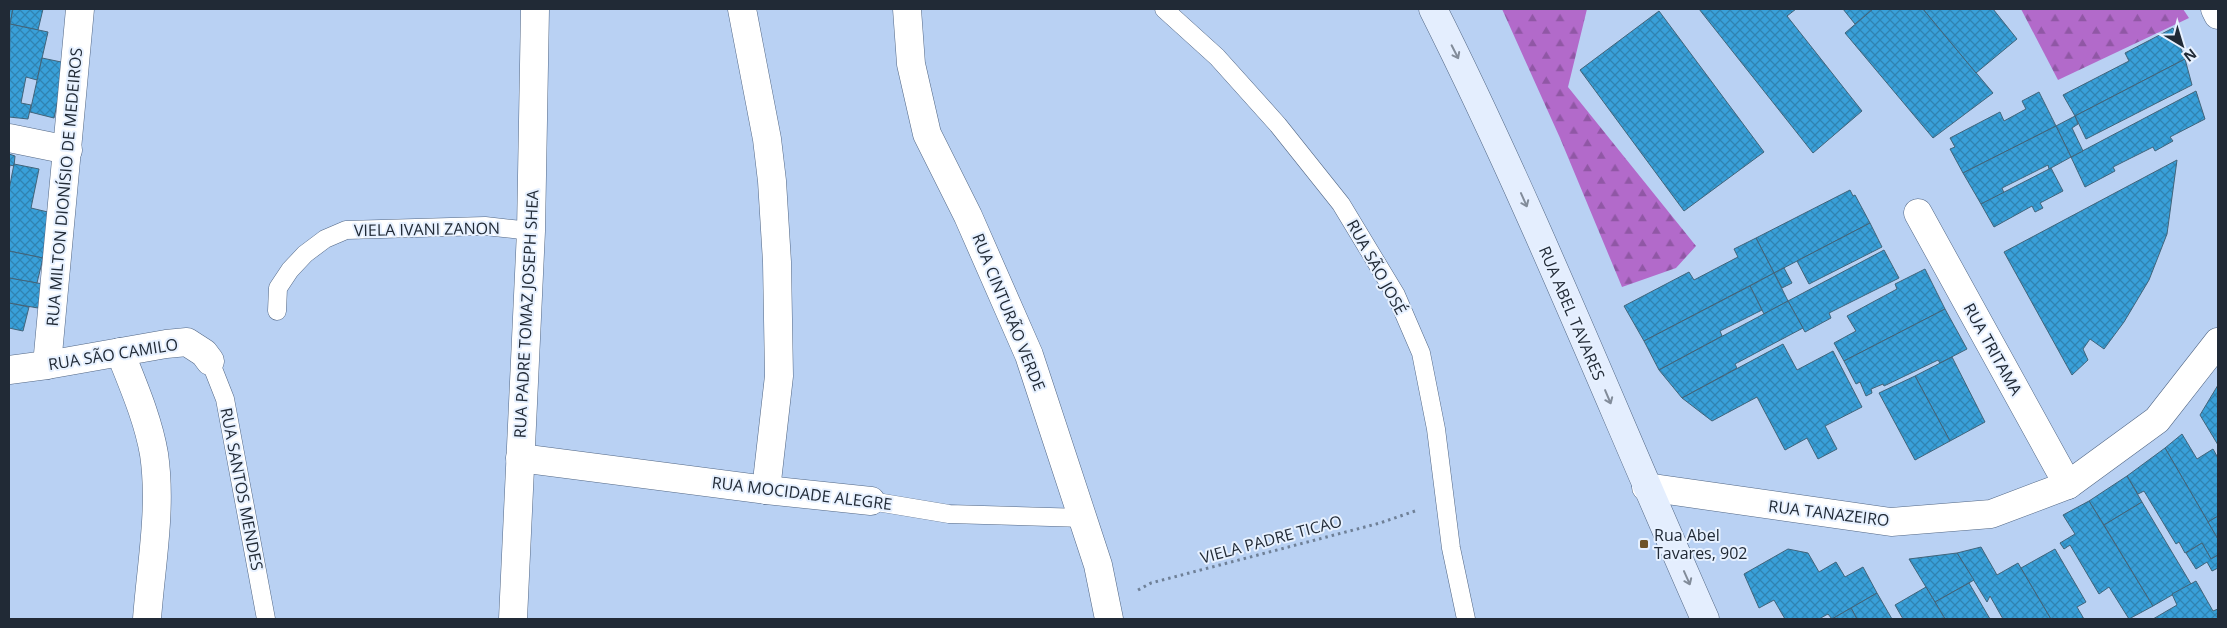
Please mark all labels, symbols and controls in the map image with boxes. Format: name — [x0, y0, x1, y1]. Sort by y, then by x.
north arrow — [2157, 20, 2207, 70]
one-way arrow — [1450, 45, 1460, 60]
text: N — [2180, 45, 2201, 67]
street label: RUA MILTON DIONÍSIO DE MEDEIROS — [41, 47, 87, 327]
street label: RUA PADRE TOMAZ JOSEPH SHEA — [509, 188, 544, 439]
one-way arrow — [1519, 192, 1529, 207]
street label: RUA SÃO JOSÉ — [1342, 215, 1412, 319]
street label: VIELA IVANI ZANON — [354, 217, 500, 241]
street label: RUA CINTURÃO VERDE — [967, 230, 1051, 394]
street label: RUA ABEL TAVARES — [1534, 243, 1610, 384]
street label: RUA TRITAMA — [1959, 299, 2028, 400]
street label: RUA SÃO CAMILO — [47, 333, 179, 375]
one-way arrow — [1604, 389, 1613, 404]
street label: RUA SANTOS MENDES — [215, 406, 269, 573]
street label: RUA MOCIDADE ALEGRE — [711, 471, 893, 515]
street label: RUA TANAZEIRO — [1767, 495, 1891, 531]
street label: VIELA PADRE TICAO — [1198, 510, 1344, 568]
place label: Rua Abel Tavares, 902 — [1654, 524, 1747, 564]
marker: Rua Abel Tavares, 902 — [1638, 538, 1650, 550]
one-way arrow — [1682, 570, 1692, 585]

